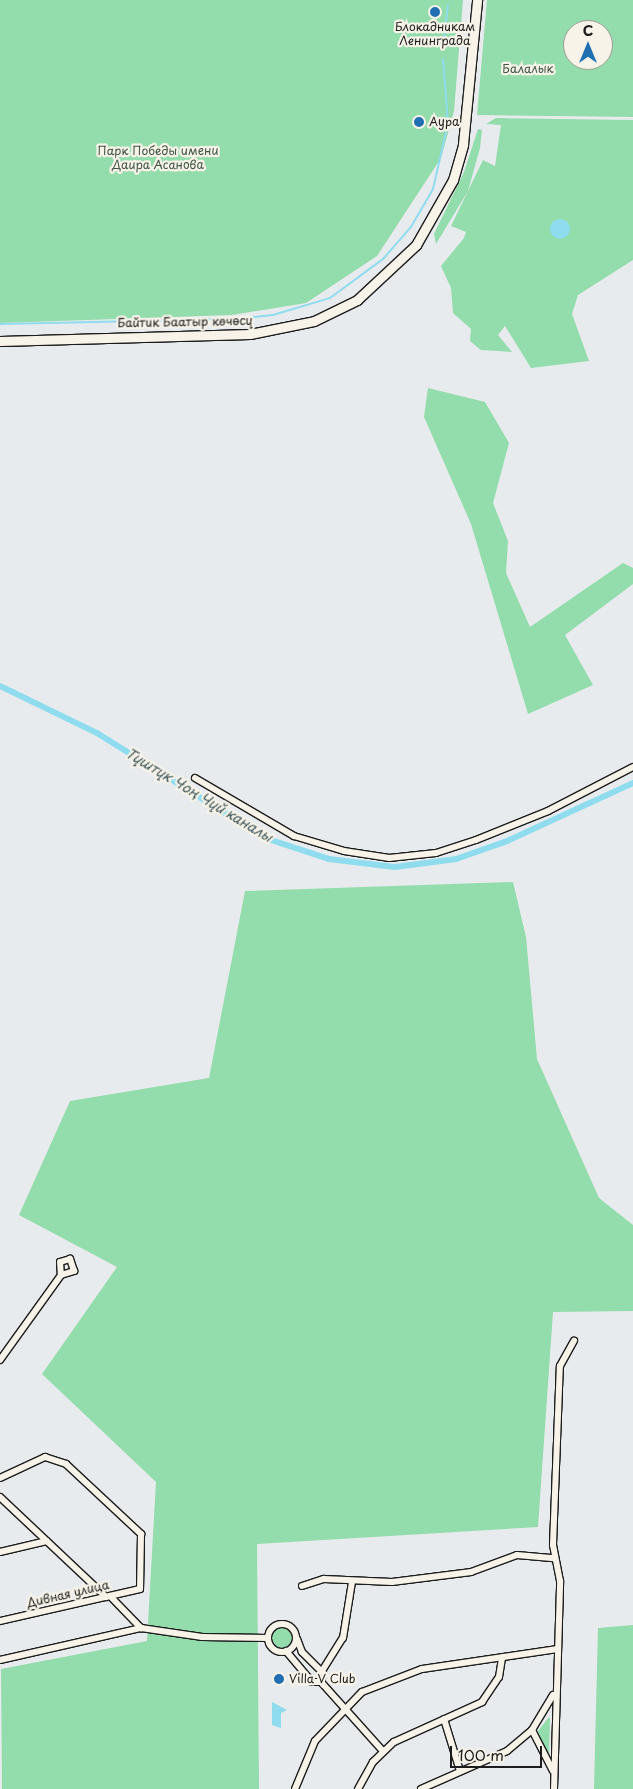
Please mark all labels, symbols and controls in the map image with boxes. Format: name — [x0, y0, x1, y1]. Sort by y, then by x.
marker: Блокадникам Ленинграда — [429, 6, 441, 18]
place label: Блокадникам Ленинграда — [395, 20, 475, 48]
north arrow — [563, 20, 613, 70]
text: С — [583, 20, 593, 41]
park label: Балалык — [502, 62, 554, 76]
place label: Аура — [429, 115, 459, 129]
marker: Аура — [413, 116, 425, 128]
park label: Парк Победы имени Даира Асанова — [97, 144, 219, 172]
street label: Байтик Баатыр көчөсү — [118, 314, 252, 330]
water label: Түштүк Чоң Чүй каналы — [122, 744, 276, 846]
street label: Дивная улица — [25, 1577, 111, 1611]
place label: Villa V Club — [289, 1672, 356, 1686]
marker: Villa V Club — [273, 1673, 285, 1685]
scale bar — [453, 1736, 546, 1768]
text: 100 m — [458, 1743, 504, 1766]

